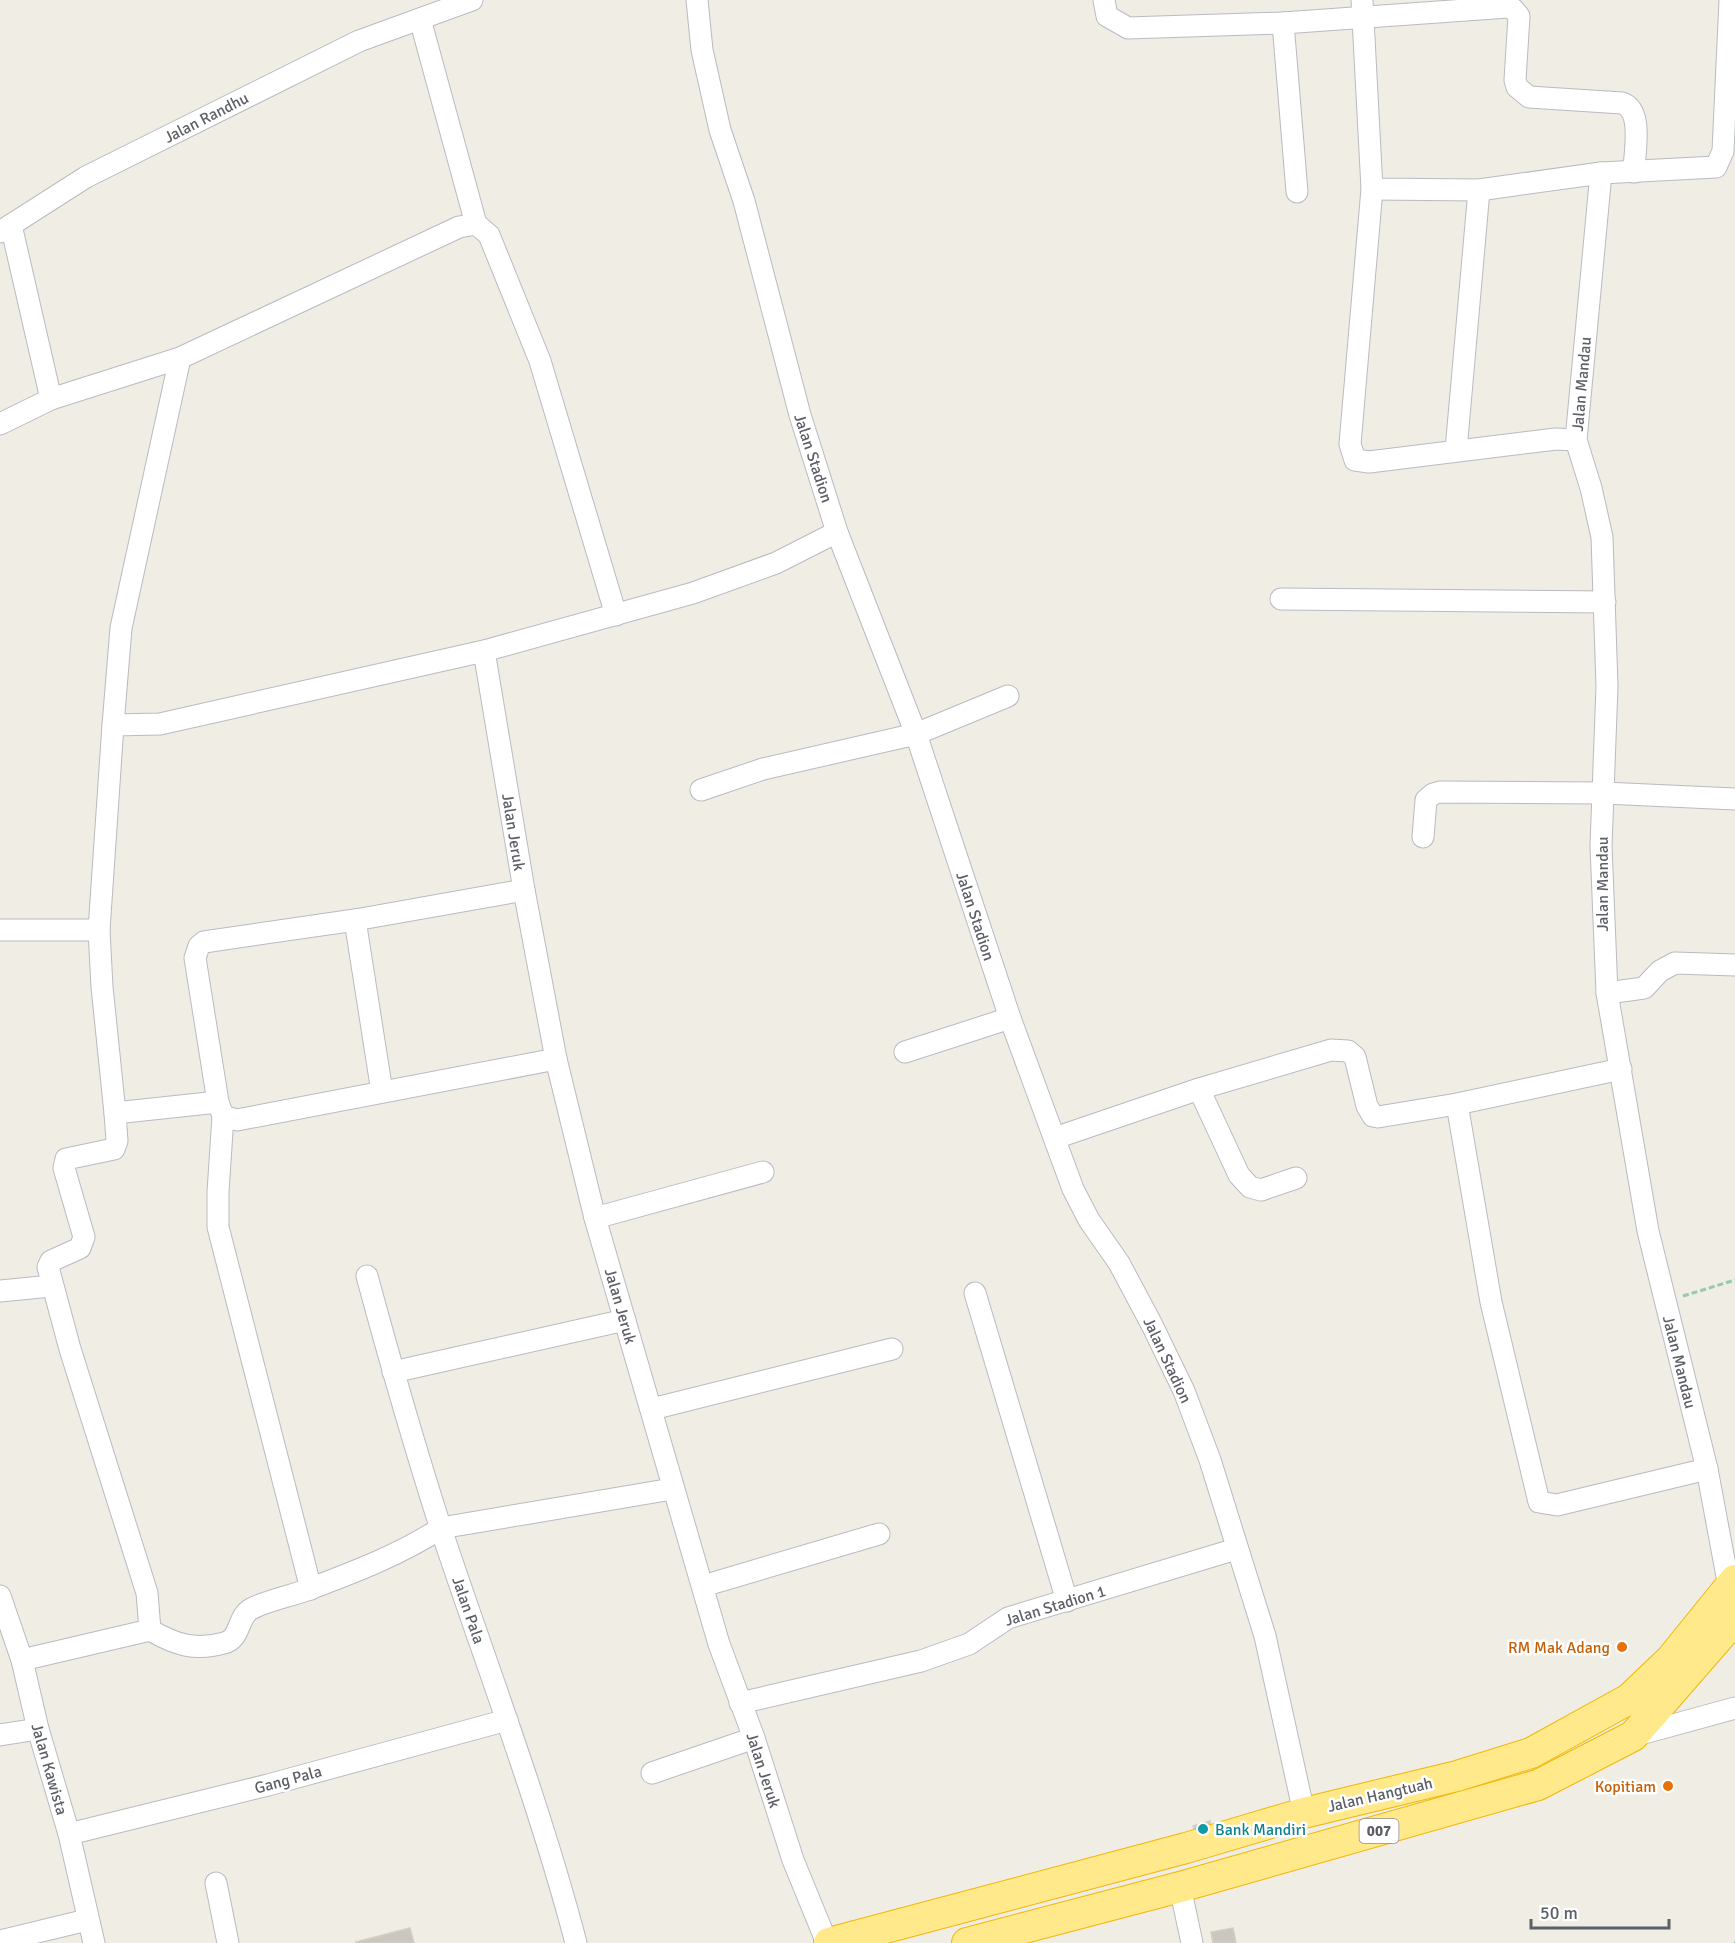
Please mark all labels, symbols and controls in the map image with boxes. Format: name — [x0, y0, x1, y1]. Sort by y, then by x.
street label: Jalan Randhu — [161, 88, 252, 148]
street label: Jalan Mandau — [1568, 336, 1596, 432]
street label: Jalan Stadion — [789, 411, 837, 505]
street label: Jalan Jeruk — [497, 792, 529, 872]
street label: Jalan Mandau — [1593, 836, 1613, 932]
street label: Jalan Stadion — [951, 869, 999, 963]
street label: Jalan Jeruk — [600, 1266, 640, 1346]
street label: Jalan Stadion — [1139, 1314, 1196, 1406]
street label: Jalan Mandau — [1658, 1314, 1700, 1411]
street label: Jalan Pala — [447, 1574, 489, 1646]
street label: Jalan Stadion 1 — [1002, 1581, 1108, 1631]
place label: RM Mak Adang — [1508, 1638, 1610, 1658]
marker: RM Mak Adang — [1615, 1640, 1629, 1654]
street label: Jalan Kawista — [26, 1721, 72, 1817]
street label: Jalan Jeruk — [742, 1730, 785, 1810]
street label: Gang Pala — [252, 1761, 324, 1799]
street label: Jalan Hangtuah — [1326, 1773, 1435, 1817]
place label: Kopitiam — [1595, 1777, 1656, 1797]
marker: Kopitiam — [1661, 1779, 1675, 1793]
road number: 007 — [1360, 1819, 1398, 1843]
place label: Bank Mandiri — [1215, 1820, 1306, 1840]
marker: Bank Mandiri — [1196, 1822, 1210, 1836]
scale bar — [1531, 1892, 1669, 1930]
text: 50 m — [1540, 1902, 1578, 1924]

